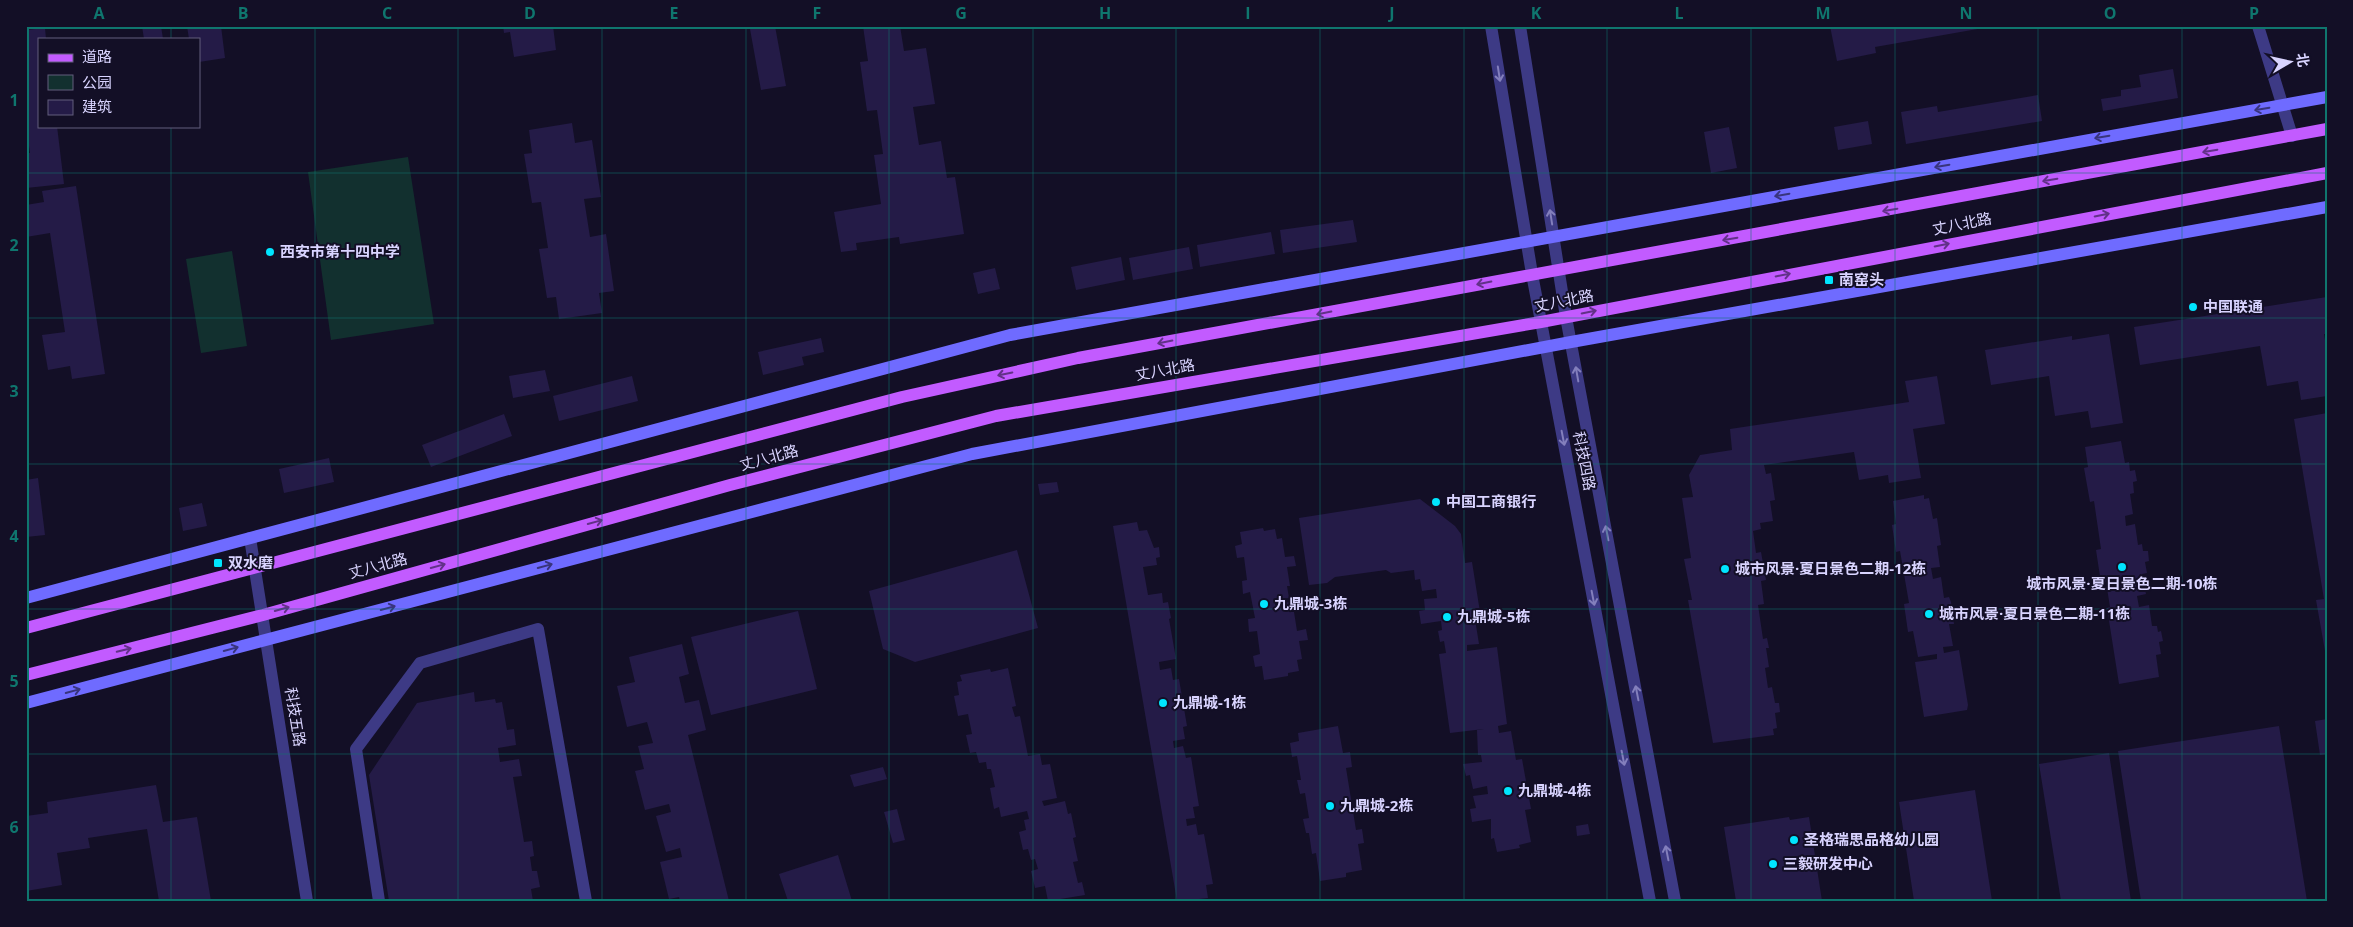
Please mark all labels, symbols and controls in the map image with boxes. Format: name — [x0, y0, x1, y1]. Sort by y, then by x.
text: A — [93, 2, 105, 24]
text: B — [238, 2, 248, 24]
text: C — [382, 2, 392, 24]
text: D — [524, 2, 536, 24]
text: E — [670, 2, 679, 24]
text: F — [813, 2, 821, 24]
text: G — [955, 2, 967, 24]
text: H — [1099, 2, 1111, 24]
text: I — [1245, 2, 1251, 24]
text: J — [1387, 2, 1395, 24]
text: K — [1531, 2, 1542, 24]
text: L — [1674, 2, 1684, 24]
text: M — [1815, 2, 1831, 24]
text: N — [1959, 2, 1973, 24]
text: O — [2104, 2, 2116, 24]
text: P — [2249, 2, 2259, 24]
legend — [38, 38, 200, 128]
north arrow — [2266, 38, 2316, 88]
text: 道路 — [82, 46, 112, 66]
text: 北 — [2293, 51, 2314, 68]
one-way arrow — [1495, 66, 1505, 82]
text: 公园 — [82, 72, 112, 92]
text: 1 — [9, 89, 19, 111]
text: 建筑 — [82, 96, 112, 116]
one-way arrow — [2254, 104, 2270, 114]
one-way arrow — [2094, 133, 2110, 143]
one-way arrow — [2202, 147, 2218, 156]
one-way arrow — [1934, 162, 1950, 171]
one-way arrow — [2043, 176, 2059, 186]
one-way arrow — [1774, 190, 1790, 200]
one-way arrow — [1883, 205, 1899, 215]
street label: 丈八北路 — [1930, 207, 1993, 239]
one-way arrow — [1545, 209, 1555, 225]
one-way arrow — [2094, 209, 2110, 219]
text: 2 — [9, 234, 19, 256]
one-way arrow — [1723, 234, 1739, 244]
one-way arrow — [1934, 239, 1950, 249]
place label: 西安市第十四中学 — [280, 241, 400, 261]
marker: 西安市第十四中学 — [264, 246, 276, 258]
one-way arrow — [1774, 269, 1790, 279]
place label: 南窑头 — [1839, 269, 1884, 289]
marker: 南窑头 — [1823, 274, 1835, 286]
one-way arrow — [1477, 278, 1493, 288]
street label: 丈八北路 — [1532, 284, 1595, 316]
place label: 中国联通 — [2203, 296, 2263, 316]
marker: 中国联通 — [2187, 301, 2199, 313]
one-way arrow — [1580, 307, 1596, 317]
one-way arrow — [1317, 308, 1333, 318]
one-way arrow — [1157, 338, 1173, 348]
street label: 丈八北路 — [1134, 354, 1196, 384]
one-way arrow — [1572, 366, 1581, 382]
one-way arrow — [998, 370, 1014, 379]
text: 3 — [9, 380, 19, 402]
street label: 科技四路 — [1569, 429, 1601, 492]
one-way arrow — [1559, 430, 1568, 446]
street label: 丈八北路 — [737, 440, 800, 474]
place label: 中国工商银行 — [1446, 491, 1536, 511]
marker: 中国工商银行 — [1430, 496, 1442, 508]
one-way arrow — [586, 517, 602, 527]
text: 4 — [9, 525, 19, 547]
one-way arrow — [1602, 526, 1611, 542]
street label: 丈八北路 — [346, 548, 409, 582]
place label: 双水磨 — [228, 552, 273, 572]
marker: 双水磨 — [212, 557, 224, 569]
place label: 城市风景·夏日景色二期-12栋 — [1735, 558, 1926, 578]
one-way arrow — [430, 560, 446, 570]
one-way arrow — [536, 561, 552, 571]
marker: 城市风景·夏日景色二期-10栋 — [2116, 561, 2128, 573]
marker: 城市风景·夏日景色二期-12栋 — [1719, 563, 1731, 575]
place label: 城市风景·夏日景色二期-10栋 — [2026, 573, 2218, 593]
one-way arrow — [1589, 590, 1598, 606]
place label: 九鼎城-3栋 — [1274, 593, 1347, 613]
marker: 九鼎城-3栋 — [1258, 598, 1270, 610]
one-way arrow — [379, 602, 395, 612]
place label: 城市风景·夏日景色二期-11栋 — [1939, 603, 2130, 623]
one-way arrow — [273, 604, 289, 614]
place label: 九鼎城-5栋 — [1457, 606, 1530, 626]
marker: 城市风景·夏日景色二期-11栋 — [1923, 608, 1935, 620]
marker: 九鼎城-5栋 — [1441, 611, 1453, 623]
one-way arrow — [222, 644, 238, 653]
one-way arrow — [116, 645, 132, 654]
text: 5 — [9, 670, 19, 692]
one-way arrow — [65, 685, 81, 695]
one-way arrow — [1631, 685, 1641, 701]
street label: 科技五路 — [281, 686, 311, 748]
place label: 九鼎城-1栋 — [1173, 692, 1246, 712]
marker: 九鼎城-1栋 — [1157, 697, 1169, 709]
one-way arrow — [1619, 749, 1628, 765]
place label: 九鼎城-4栋 — [1518, 780, 1591, 800]
marker: 九鼎城-4栋 — [1502, 785, 1514, 797]
place label: 九鼎城-2栋 — [1340, 795, 1413, 815]
marker: 九鼎城-2栋 — [1324, 800, 1336, 812]
text: 6 — [9, 816, 19, 838]
place label: 圣格瑞思品格幼儿园 — [1804, 829, 1939, 849]
marker: 圣格瑞思品格幼儿园 — [1788, 834, 1800, 846]
one-way arrow — [1661, 845, 1671, 861]
place label: 三毅研发中心 — [1783, 853, 1873, 873]
marker: 三毅研发中心 — [1767, 858, 1779, 870]

